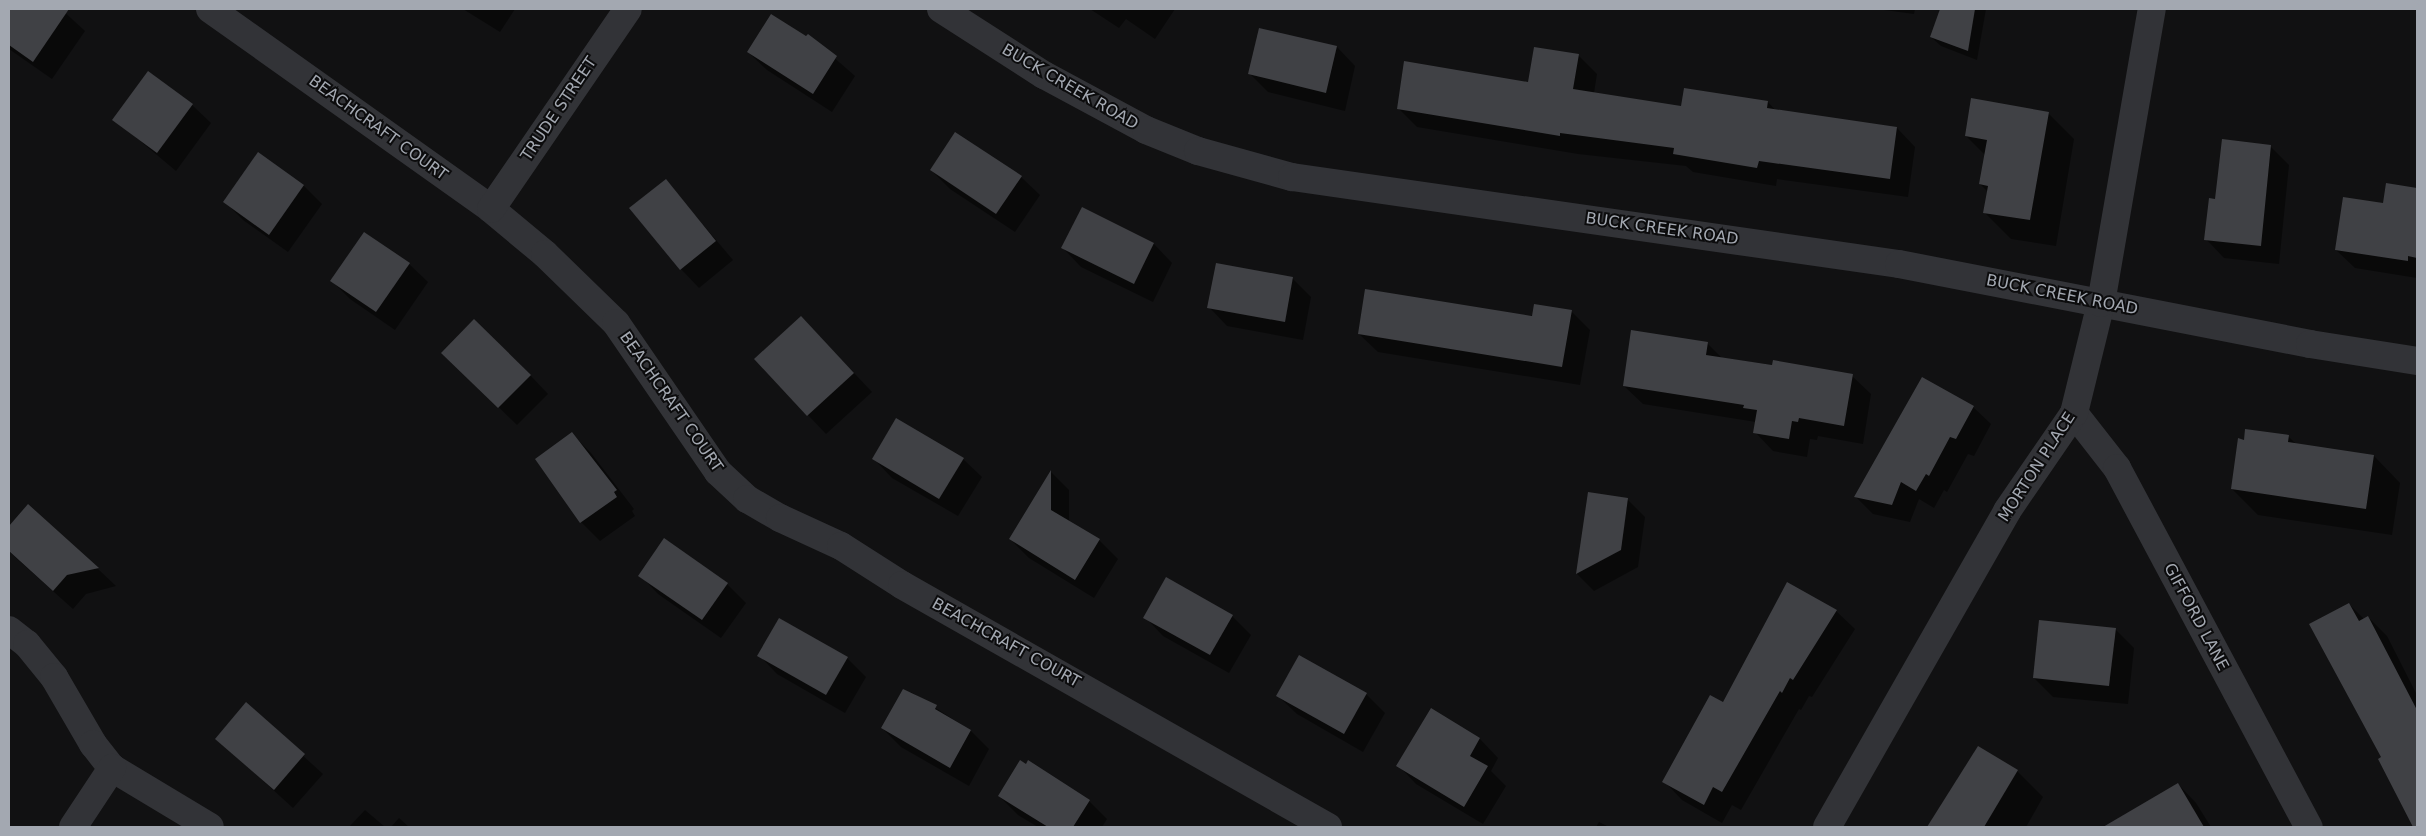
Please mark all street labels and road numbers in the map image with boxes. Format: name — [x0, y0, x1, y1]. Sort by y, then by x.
street label: BUCK CREEK ROAD — [998, 40, 1142, 134]
street label: TRUDE STREET — [517, 53, 601, 165]
street label: BEACHCRAFT COURT — [305, 71, 451, 185]
street label: BUCK CREEK ROAD — [1584, 209, 1740, 249]
street label: BUCK CREEK ROAD — [1984, 271, 2140, 319]
street label: BEACHCRAFT COURT — [615, 328, 727, 476]
street label: MORTON PLACE — [1994, 409, 2080, 525]
street label: GIFFORD LANE — [2160, 560, 2232, 674]
street label: BEACHCRAFT COURT — [929, 594, 1083, 692]

